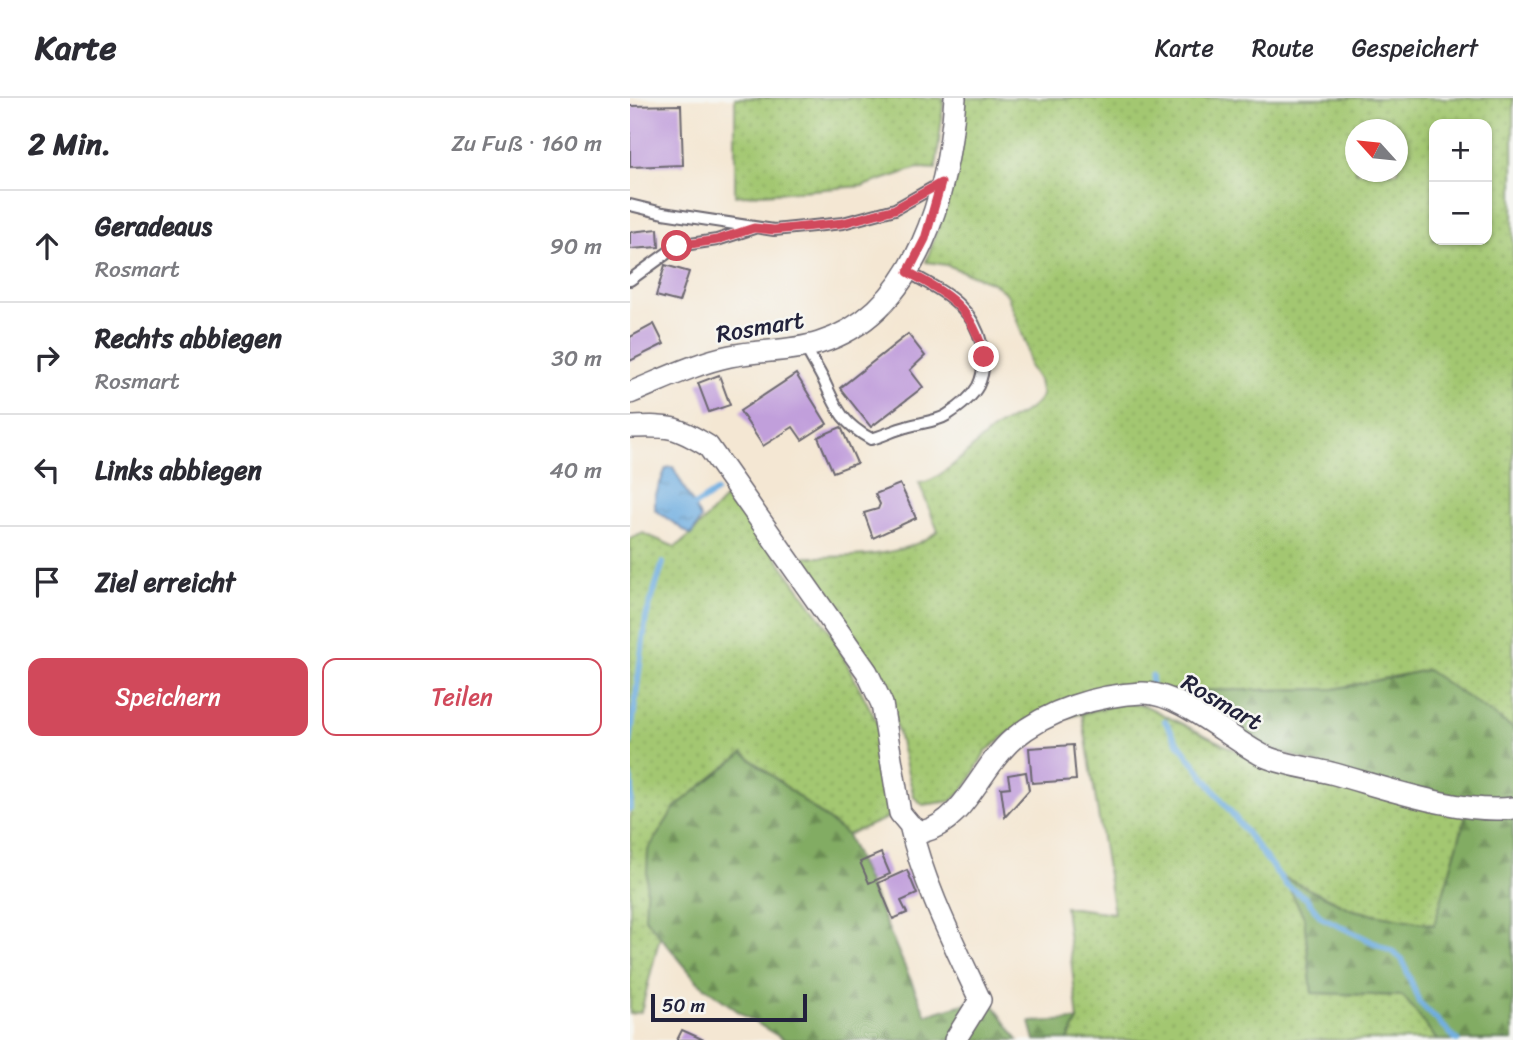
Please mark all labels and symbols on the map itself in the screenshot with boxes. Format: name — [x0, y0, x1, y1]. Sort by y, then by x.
north arrow — [1345, 119, 1408, 182]
route start — [661, 230, 692, 261]
street label: Rosmart — [713, 299, 807, 355]
route end — [968, 341, 999, 372]
street label: Rosmart — [1173, 662, 1271, 742]
scale bar — [651, 991, 807, 1023]

